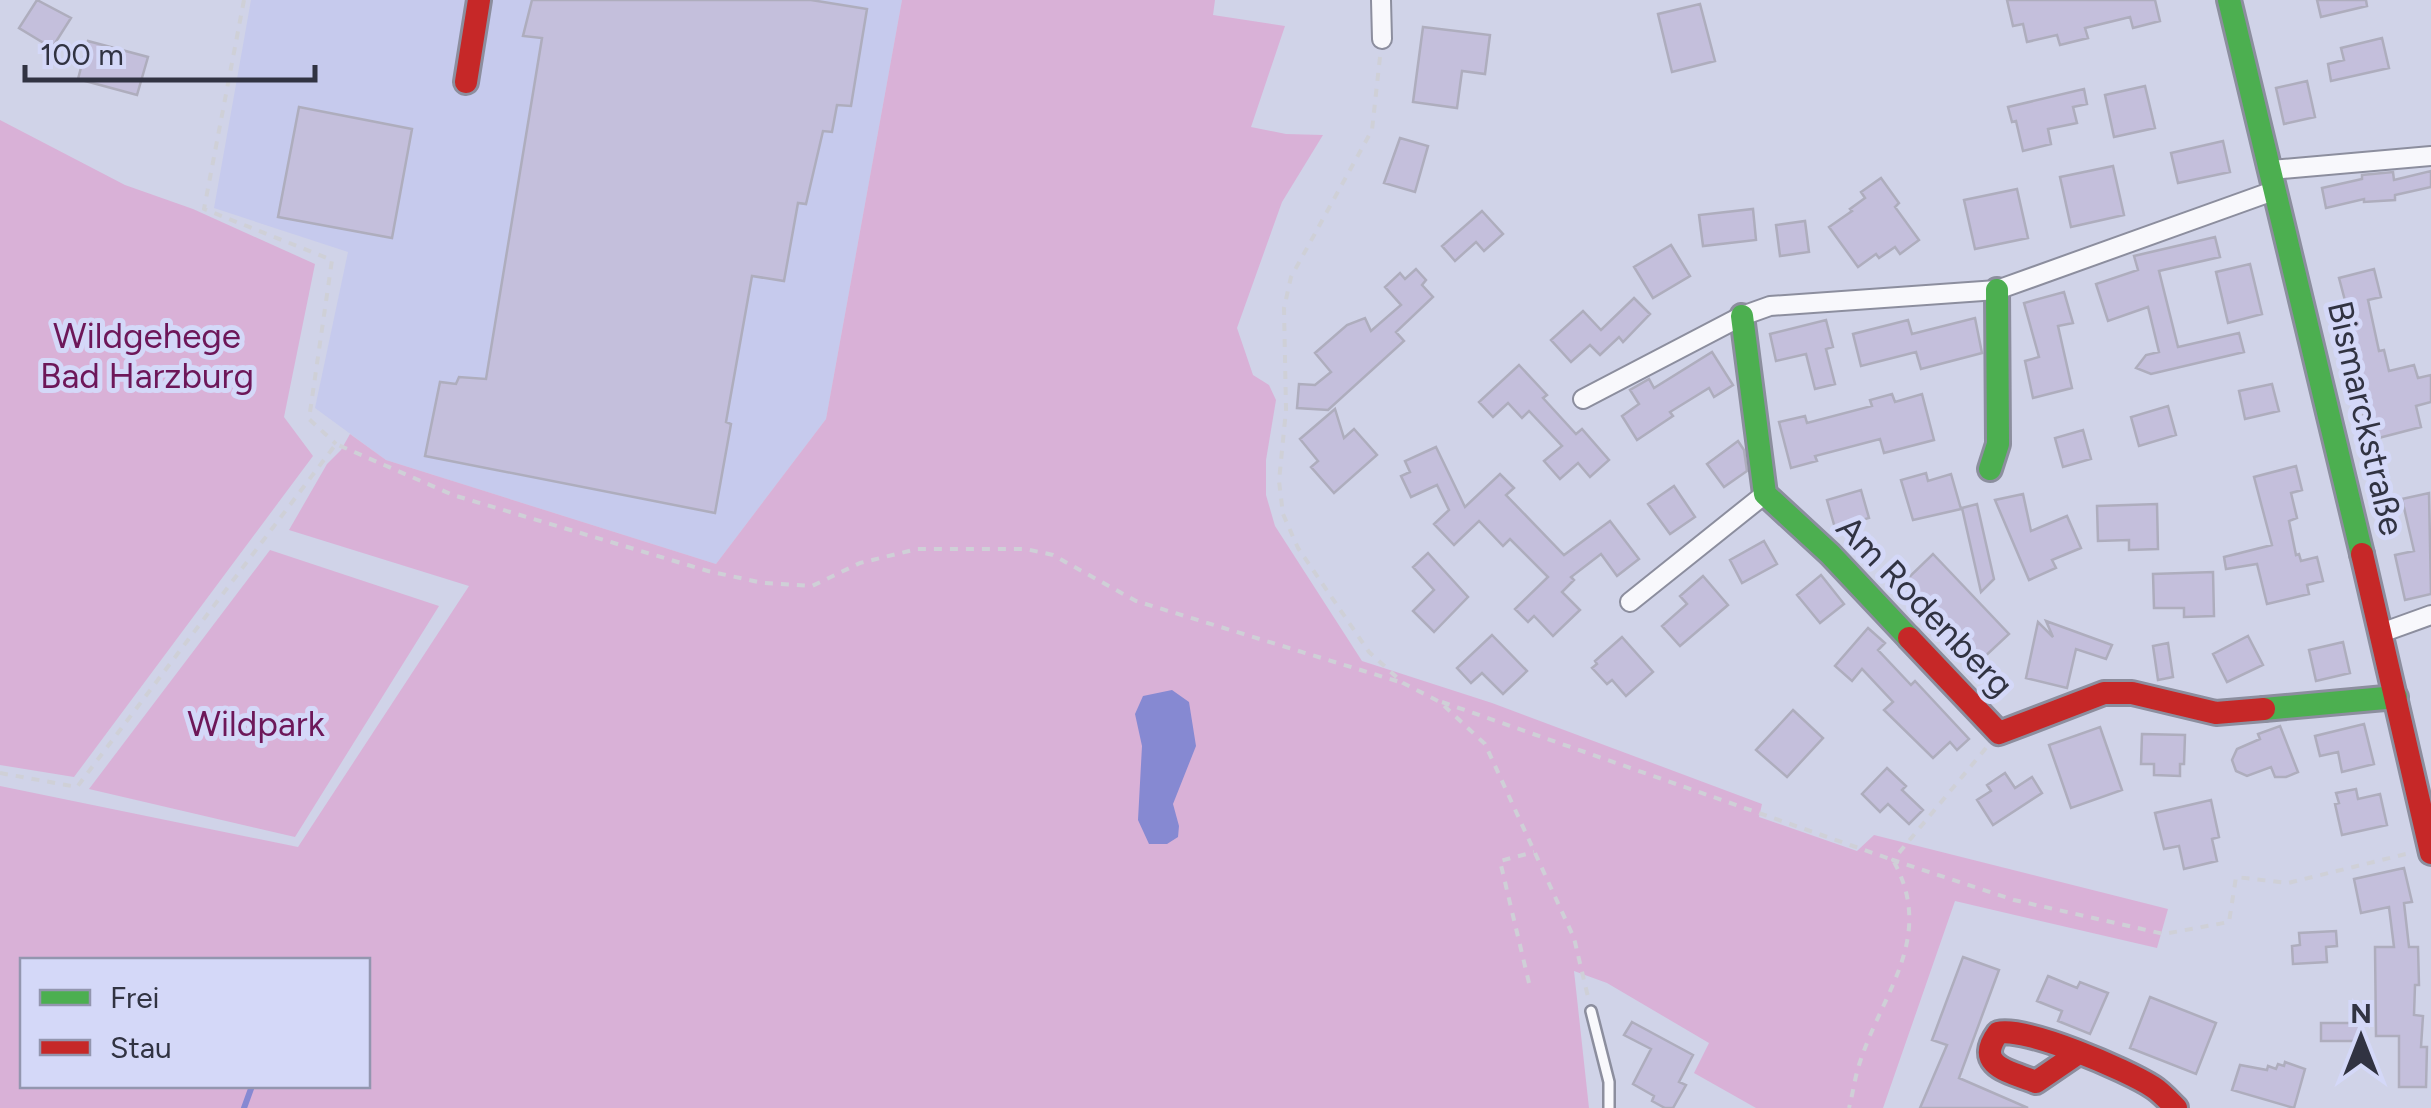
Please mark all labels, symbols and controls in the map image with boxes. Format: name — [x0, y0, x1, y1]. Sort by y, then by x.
scale bar — [25, 20, 315, 82]
text: 100 m — [40, 36, 124, 73]
street label: Bismarckstraße — [2319, 297, 2413, 539]
park label: Wildgehege Bad Harzburg — [40, 315, 254, 397]
street label: Am Rodenberg — [1828, 507, 2022, 705]
park label: Wildpark — [187, 703, 325, 745]
legend — [20, 958, 370, 1088]
text: Frei — [110, 979, 159, 1016]
north arrow — [2311, 988, 2411, 1088]
text: N — [2350, 996, 2372, 1030]
text: Stau — [110, 1029, 172, 1066]

